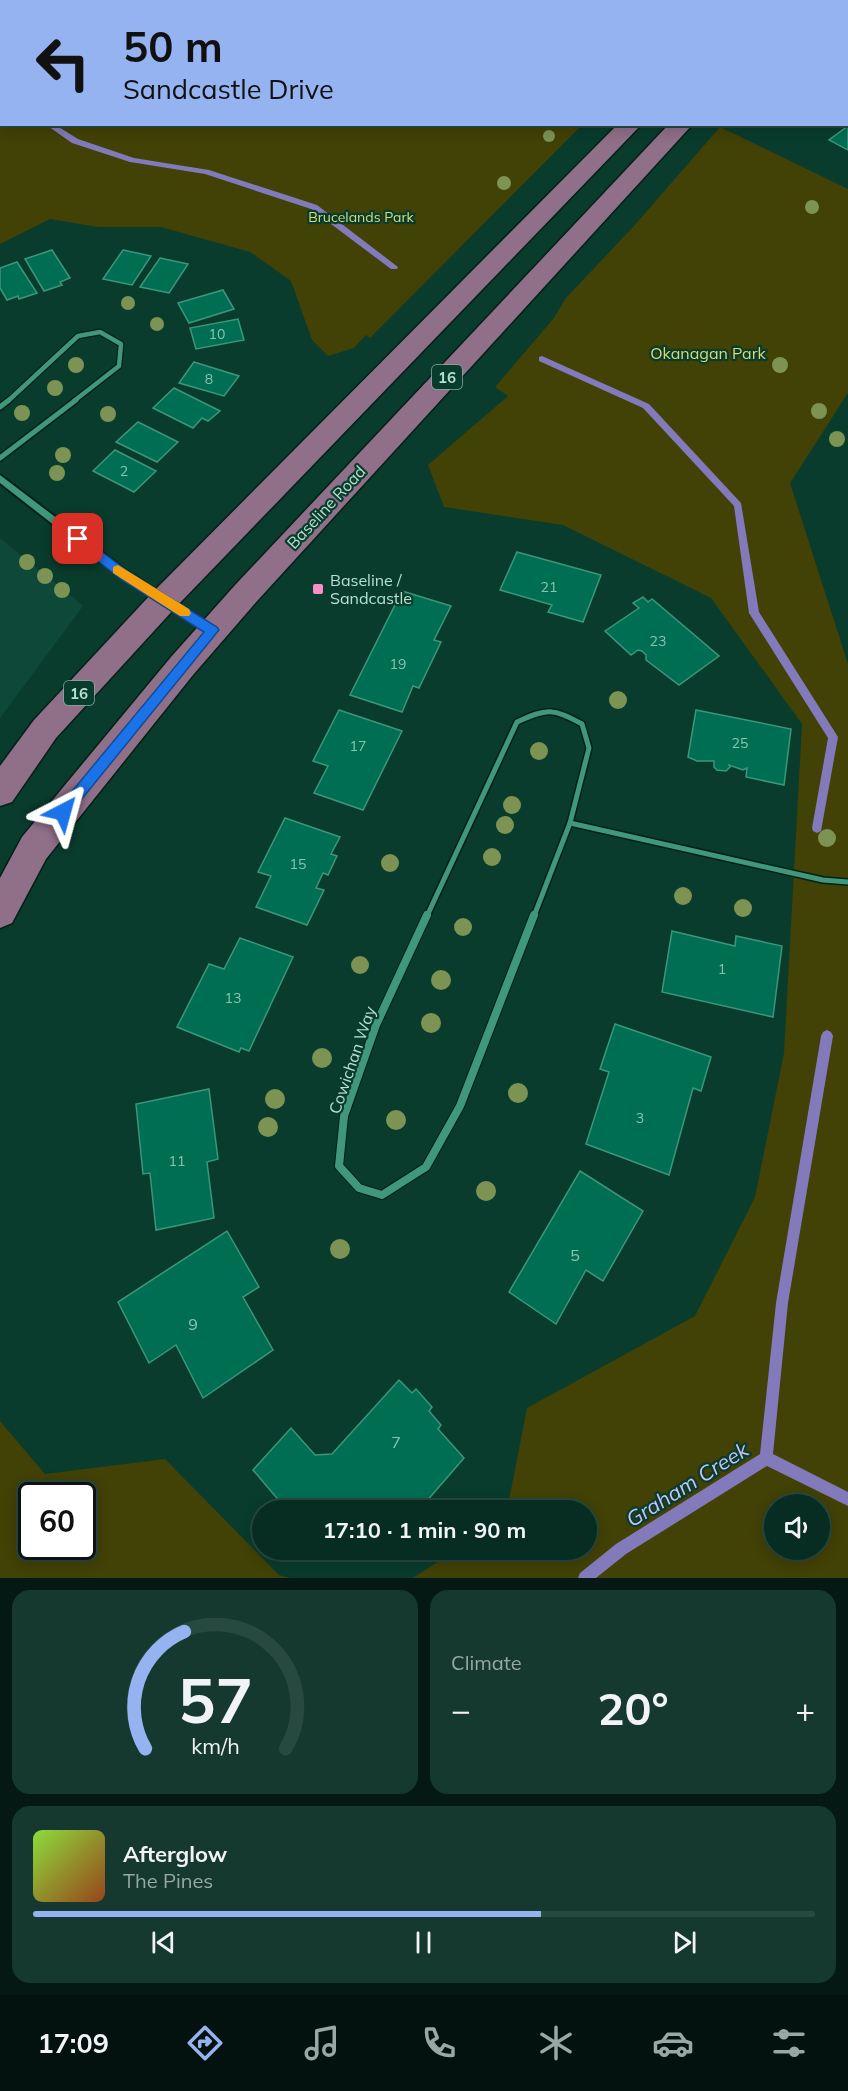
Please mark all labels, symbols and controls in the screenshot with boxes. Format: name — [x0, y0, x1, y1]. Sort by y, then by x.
text: 50 m — [123, 20, 223, 73]
icon: left — [24, 24, 102, 102]
text: Sandcastle Drive — [123, 72, 334, 106]
park label: Brucelands Park — [308, 208, 415, 226]
house number: 10 — [209, 325, 225, 343]
park label: Okanagan Park — [650, 343, 767, 363]
road number: 16 — [432, 365, 462, 389]
house number: 8 — [205, 370, 213, 388]
street label: Baseline Road — [282, 461, 370, 553]
house number: 2 — [120, 462, 128, 480]
pin — [52, 513, 103, 564]
icon: arrive — [61, 522, 94, 555]
place label: Baseline / Sandcastle — [330, 570, 412, 608]
house number: 21 — [541, 578, 557, 596]
marker: Baseline / Sandcastle — [311, 582, 325, 596]
house number: 23 — [650, 632, 666, 650]
house number: 19 — [390, 655, 406, 673]
road number: 16 — [64, 681, 94, 705]
house number: 25 — [732, 734, 748, 752]
house number: 17 — [350, 737, 366, 755]
position arrow — [31, 780, 95, 844]
house number: 15 — [290, 855, 306, 873]
house number: 1 — [718, 960, 726, 978]
house number: 13 — [225, 989, 241, 1007]
street label: Cowichan Way — [324, 1003, 380, 1116]
house number: 3 — [636, 1109, 644, 1127]
house number: 11 — [169, 1152, 185, 1170]
house number: 5 — [570, 1245, 580, 1265]
house number: 9 — [188, 1314, 198, 1334]
house number: 7 — [391, 1432, 401, 1452]
water label: Graham Creek — [621, 1435, 754, 1532]
speed limit sign: 60 — [18, 1482, 96, 1560]
map controls — [764, 1494, 830, 1560]
button: sound — [764, 1494, 830, 1560]
text: 17:10 · 1 min · 90 m — [323, 1516, 526, 1544]
text: Climate — [451, 1650, 522, 1675]
text: 57 — [178, 1660, 252, 1739]
text: 20° — [597, 1680, 669, 1736]
text: − — [451, 1689, 471, 1730]
text: + — [795, 1689, 815, 1730]
text: km/h — [191, 1732, 239, 1759]
text: Afterglow — [123, 1840, 227, 1868]
text: The Pines — [123, 1868, 213, 1893]
icon: previous — [147, 1926, 180, 1959]
icon: pause — [407, 1926, 440, 1959]
icon: next — [668, 1926, 701, 1959]
icon: directions — [184, 2022, 226, 2064]
icon: music — [301, 2022, 343, 2064]
icon: phone — [418, 2022, 460, 2064]
icon: climate — [535, 2022, 577, 2064]
icon: car — [652, 2022, 694, 2064]
icon: filters — [768, 2022, 810, 2064]
text: 17:09 — [37, 2026, 109, 2060]

